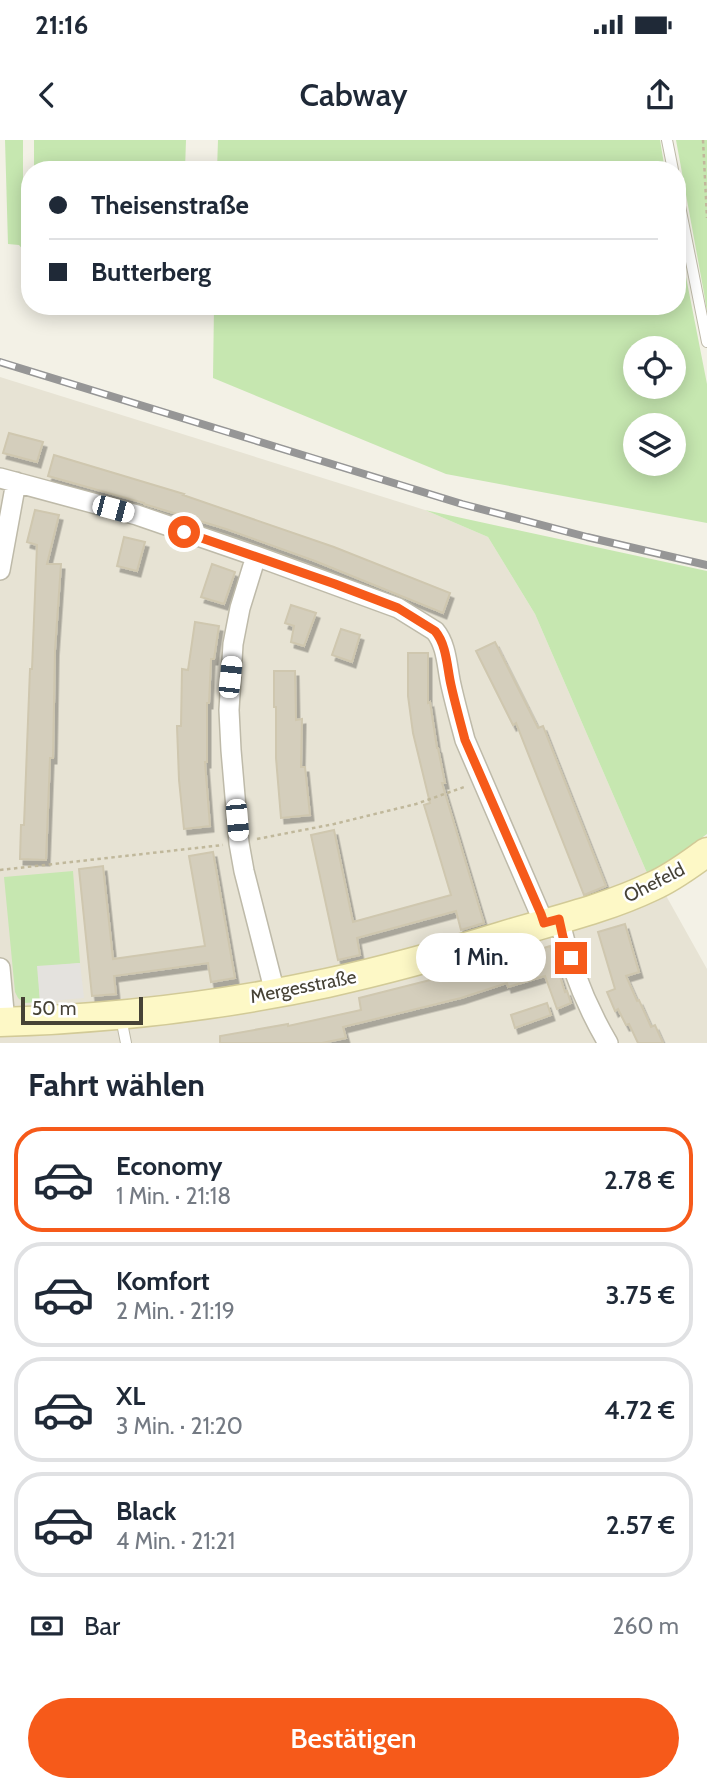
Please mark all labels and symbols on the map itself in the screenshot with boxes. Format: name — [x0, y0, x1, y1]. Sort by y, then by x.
car — [90, 493, 137, 525]
route start — [168, 516, 200, 548]
car — [218, 655, 243, 699]
car — [225, 798, 250, 842]
street label: Ohefeld — [620, 857, 689, 908]
callout: 1 Min. — [417, 934, 546, 982]
route end — [555, 942, 587, 974]
street label: Mergesstraße — [248, 965, 358, 1008]
scale bar — [21, 994, 144, 1026]

